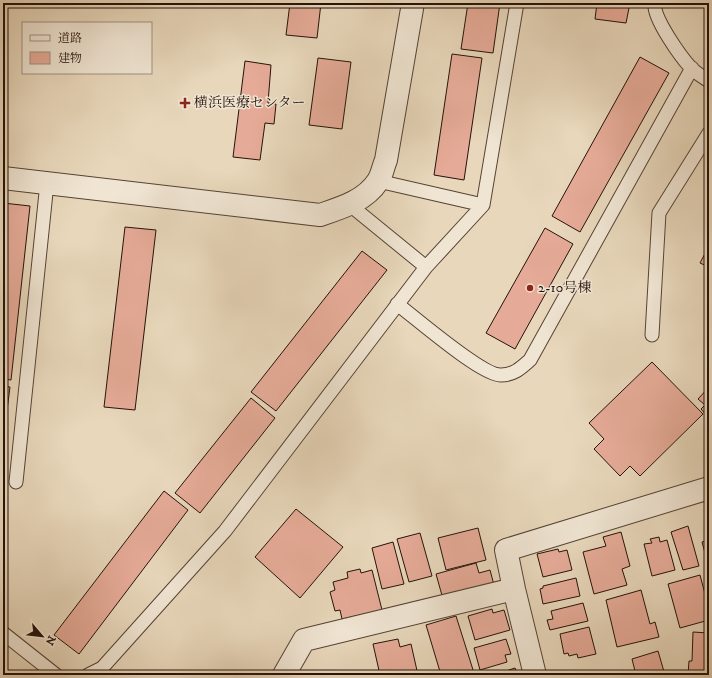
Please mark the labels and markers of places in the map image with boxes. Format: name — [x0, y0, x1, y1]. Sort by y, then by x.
place label: 横浜医療センター — [194, 94, 305, 112]
marker: 横浜医療センター — [179, 97, 191, 109]
place label: 2-10号棟 — [538, 279, 591, 297]
marker: 2-10号棟 — [525, 283, 535, 293]

